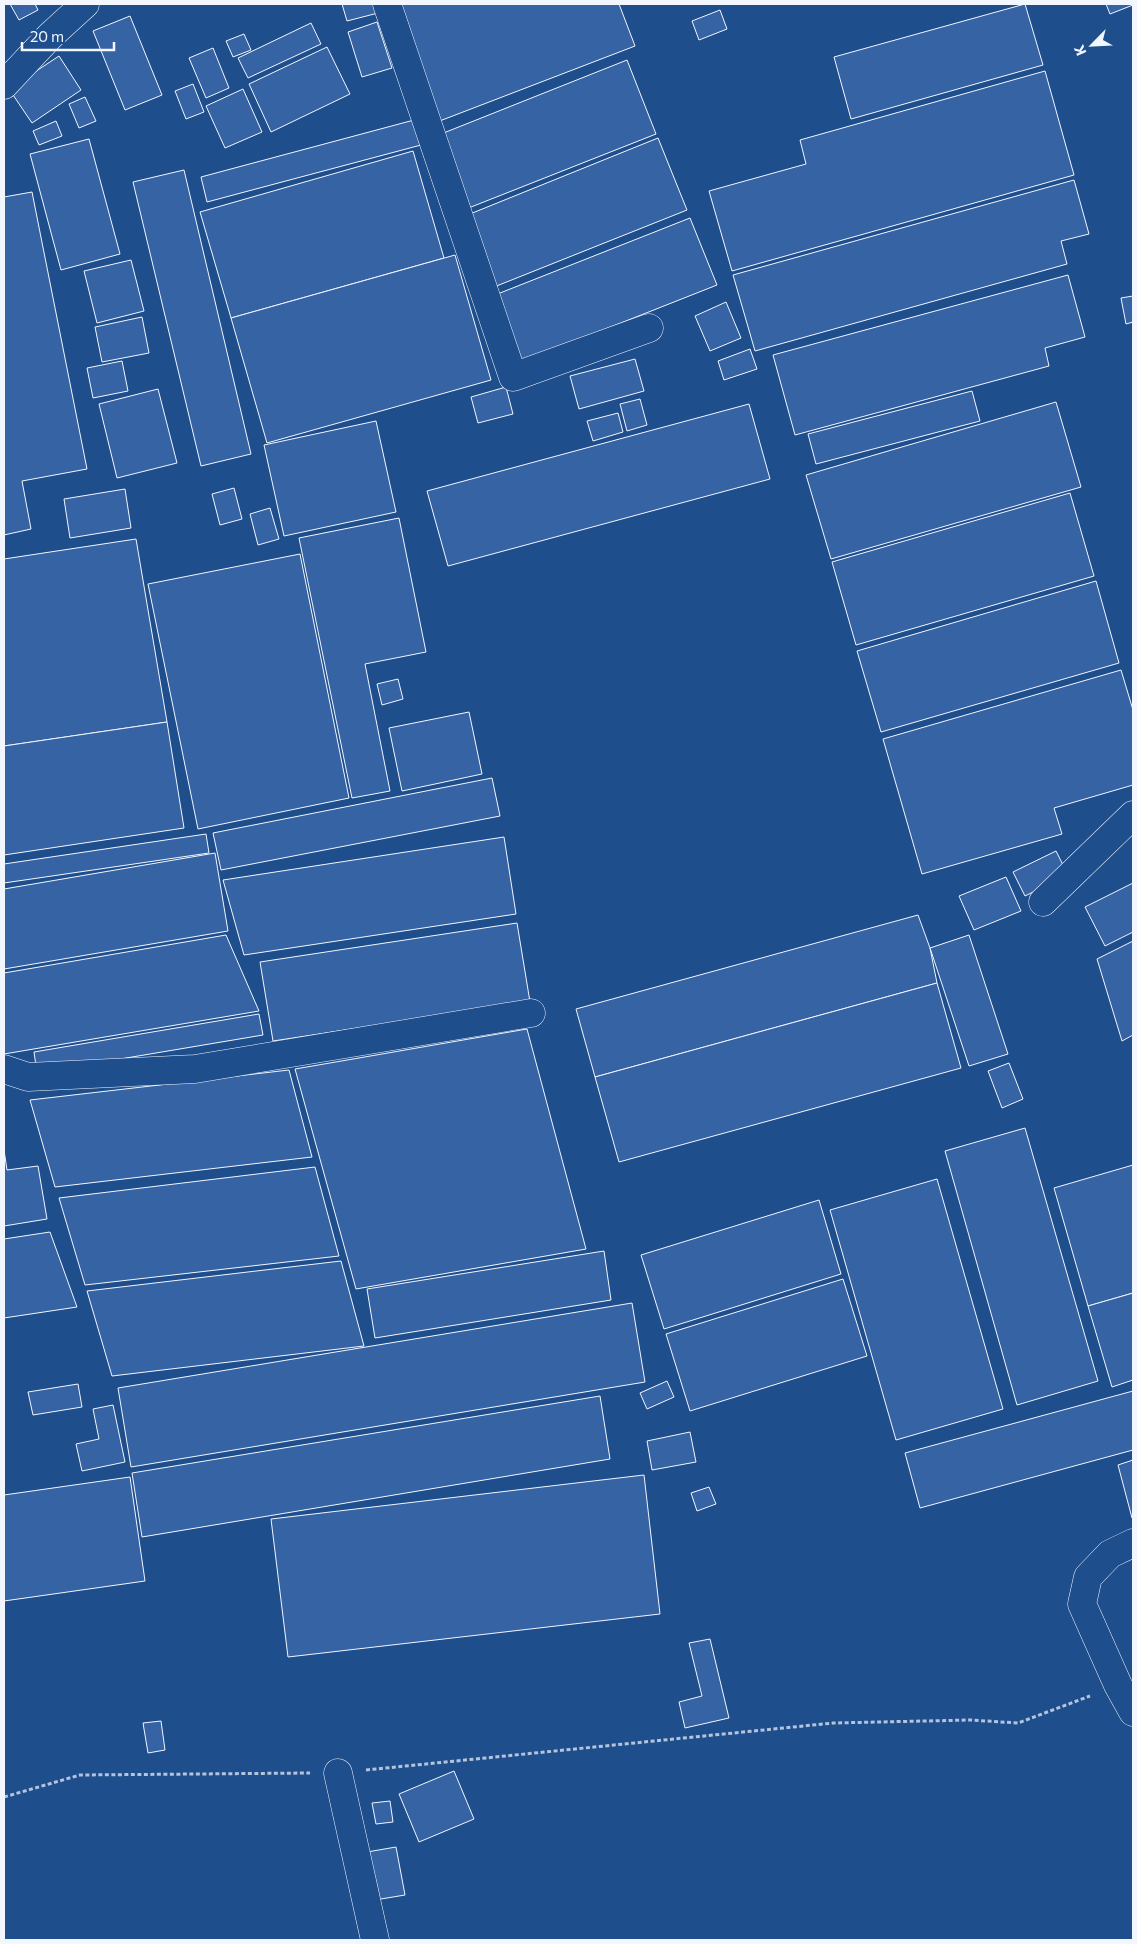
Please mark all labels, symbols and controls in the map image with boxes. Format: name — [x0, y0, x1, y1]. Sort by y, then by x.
scale bar — [22, 20, 115, 52]
north arrow — [1067, 20, 1117, 70]
text: 20 m — [30, 27, 64, 45]
text: K — [1070, 42, 1089, 58]

